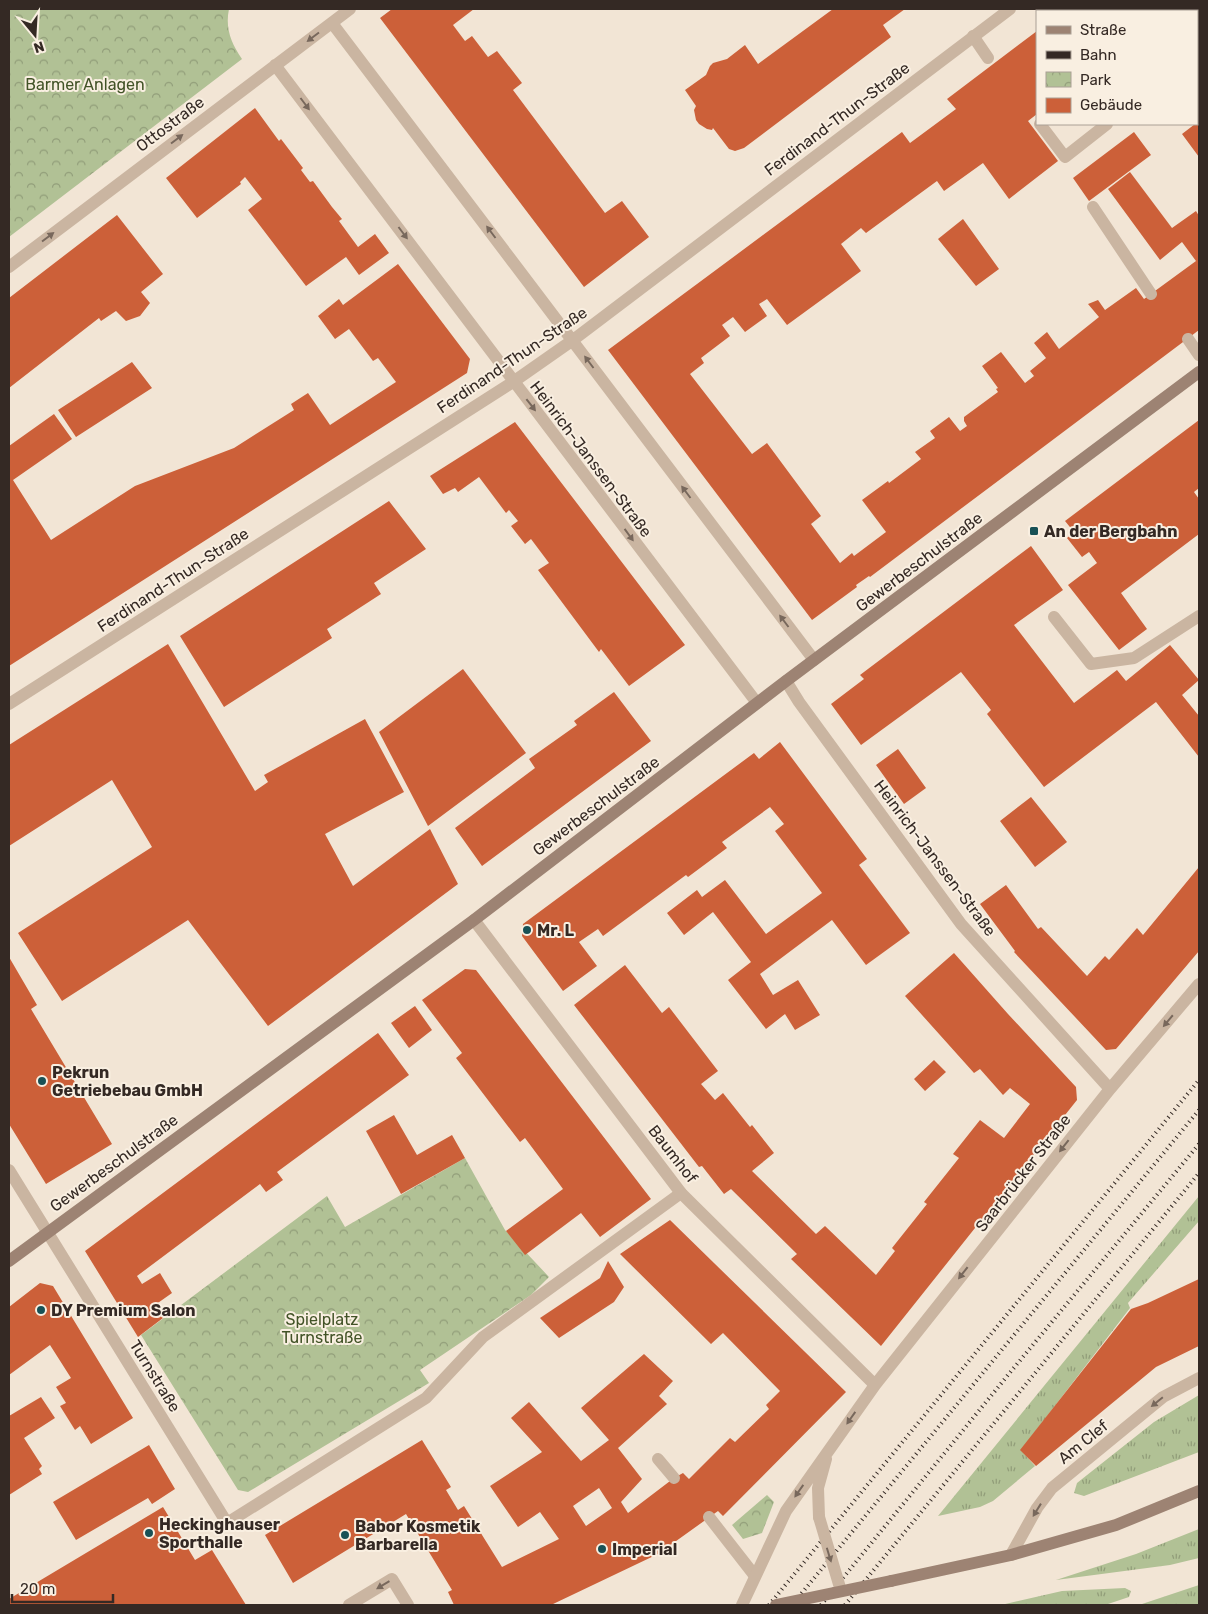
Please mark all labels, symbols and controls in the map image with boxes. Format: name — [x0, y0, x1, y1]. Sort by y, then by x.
north arrow — [10, 10, 60, 60]
legend — [1036, 10, 1198, 125]
text: Straße — [1080, 21, 1126, 39]
one-way arrow — [306, 32, 320, 42]
text: N — [31, 37, 46, 57]
text: Bahn — [1080, 46, 1117, 64]
street label: Ferdinand-Thun-Straße — [761, 58, 913, 180]
text: Park — [1080, 71, 1111, 89]
park label: Barmer Anlagen — [25, 75, 145, 94]
street label: Ottostraße — [132, 92, 208, 156]
text: Gebäude — [1080, 96, 1142, 114]
one-way arrow — [299, 97, 310, 110]
one-way arrow — [170, 134, 184, 144]
one-way arrow — [486, 225, 496, 239]
one-way arrow — [398, 226, 408, 240]
one-way arrow — [41, 232, 55, 242]
street label: Ferdinand-Thun-Straße — [433, 303, 591, 417]
one-way arrow — [584, 355, 594, 369]
street label: Heinrich-Janssen-Straße — [526, 377, 656, 541]
one-way arrow — [526, 399, 537, 412]
one-way arrow — [681, 486, 692, 499]
street label: Gewerbeschulstraße — [852, 508, 986, 616]
place label: An der Bergbahn — [1044, 522, 1177, 541]
street label: Ferdinand-Thun-Straße — [94, 524, 252, 636]
marker: An der Bergbahn — [1028, 525, 1040, 537]
one-way arrow — [624, 528, 634, 542]
one-way arrow — [779, 615, 790, 628]
street label: Gewerbeschulstraße — [529, 752, 663, 860]
street label: Heinrich-Janssen-Straße — [870, 776, 1000, 940]
place label: Mr. L — [537, 921, 575, 940]
marker: Mr. L — [521, 924, 533, 936]
one-way arrow — [1162, 1014, 1173, 1027]
place label: Pekrun Getriebebau GmbH — [52, 1063, 203, 1100]
marker: Pekrun Getriebebau GmbH — [36, 1075, 48, 1087]
street label: Gewerbeschulstraße — [46, 1110, 182, 1216]
street label: Saarbrücker Straße — [971, 1111, 1075, 1235]
street label: Baumhof — [644, 1121, 702, 1187]
one-way arrow — [1059, 1139, 1070, 1152]
one-way arrow — [958, 1267, 969, 1280]
place label: DY Premium Salon — [51, 1301, 196, 1320]
marker: DY Premium Salon — [35, 1304, 47, 1316]
park label: Spielplatz Turnstraße — [282, 1310, 363, 1347]
street label: Turnstraße — [125, 1337, 185, 1415]
one-way arrow — [1151, 1396, 1164, 1407]
one-way arrow — [846, 1411, 856, 1425]
street label: Am Clef — [1054, 1416, 1112, 1468]
one-way arrow — [794, 1484, 804, 1498]
one-way arrow — [1032, 1503, 1041, 1516]
place label: Heckinghauser Sporthalle — [159, 1515, 281, 1552]
place label: Babor Kosmetik Barbarella — [355, 1517, 481, 1554]
marker: Heckinghauser Sporthalle — [143, 1527, 155, 1539]
marker: Babor Kosmetik Barbarella — [339, 1529, 351, 1541]
place label: Imperial — [612, 1540, 677, 1559]
marker: Imperial — [596, 1543, 608, 1555]
one-way arrow — [826, 1547, 834, 1562]
scale bar — [12, 1572, 114, 1604]
text: 20 m — [20, 1580, 55, 1598]
one-way arrow — [377, 1580, 390, 1589]

